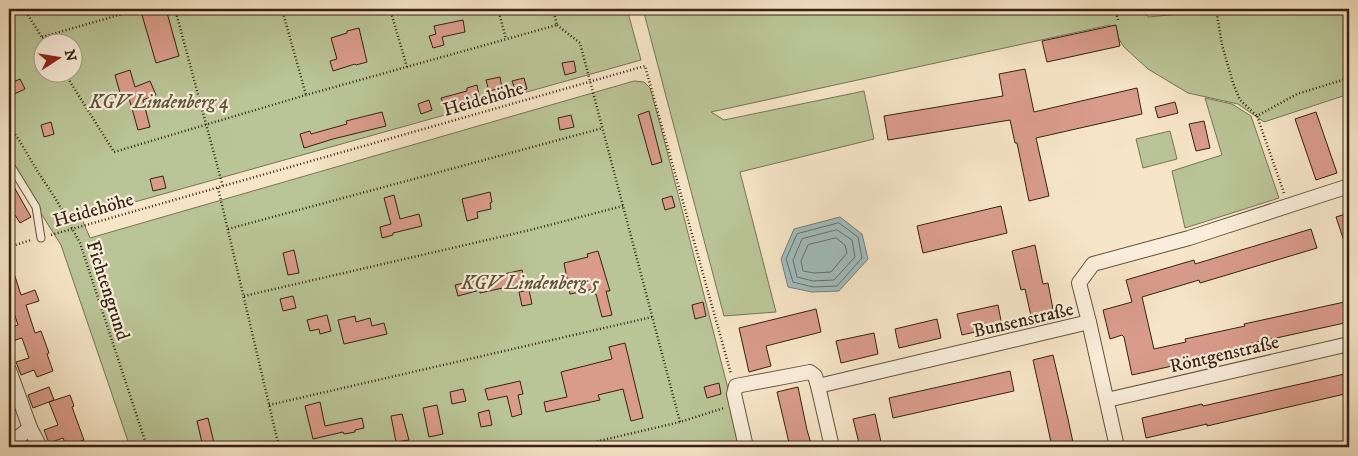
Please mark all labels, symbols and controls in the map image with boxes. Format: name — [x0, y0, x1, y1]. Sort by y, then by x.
north arrow — [32, 32, 82, 82]
text: N — [60, 48, 80, 63]
street label: Heidehöhe — [441, 77, 526, 122]
park label: KGV Lindenberg 4 — [88, 91, 229, 114]
street label: Heidehöhe — [51, 188, 136, 233]
street label: Fichtengrund — [81, 238, 135, 344]
park label: KGV Lindenberg 5 — [460, 272, 600, 295]
street label: Bunsenstraße — [971, 298, 1076, 343]
street label: Röntgenstraße — [1167, 331, 1281, 378]

